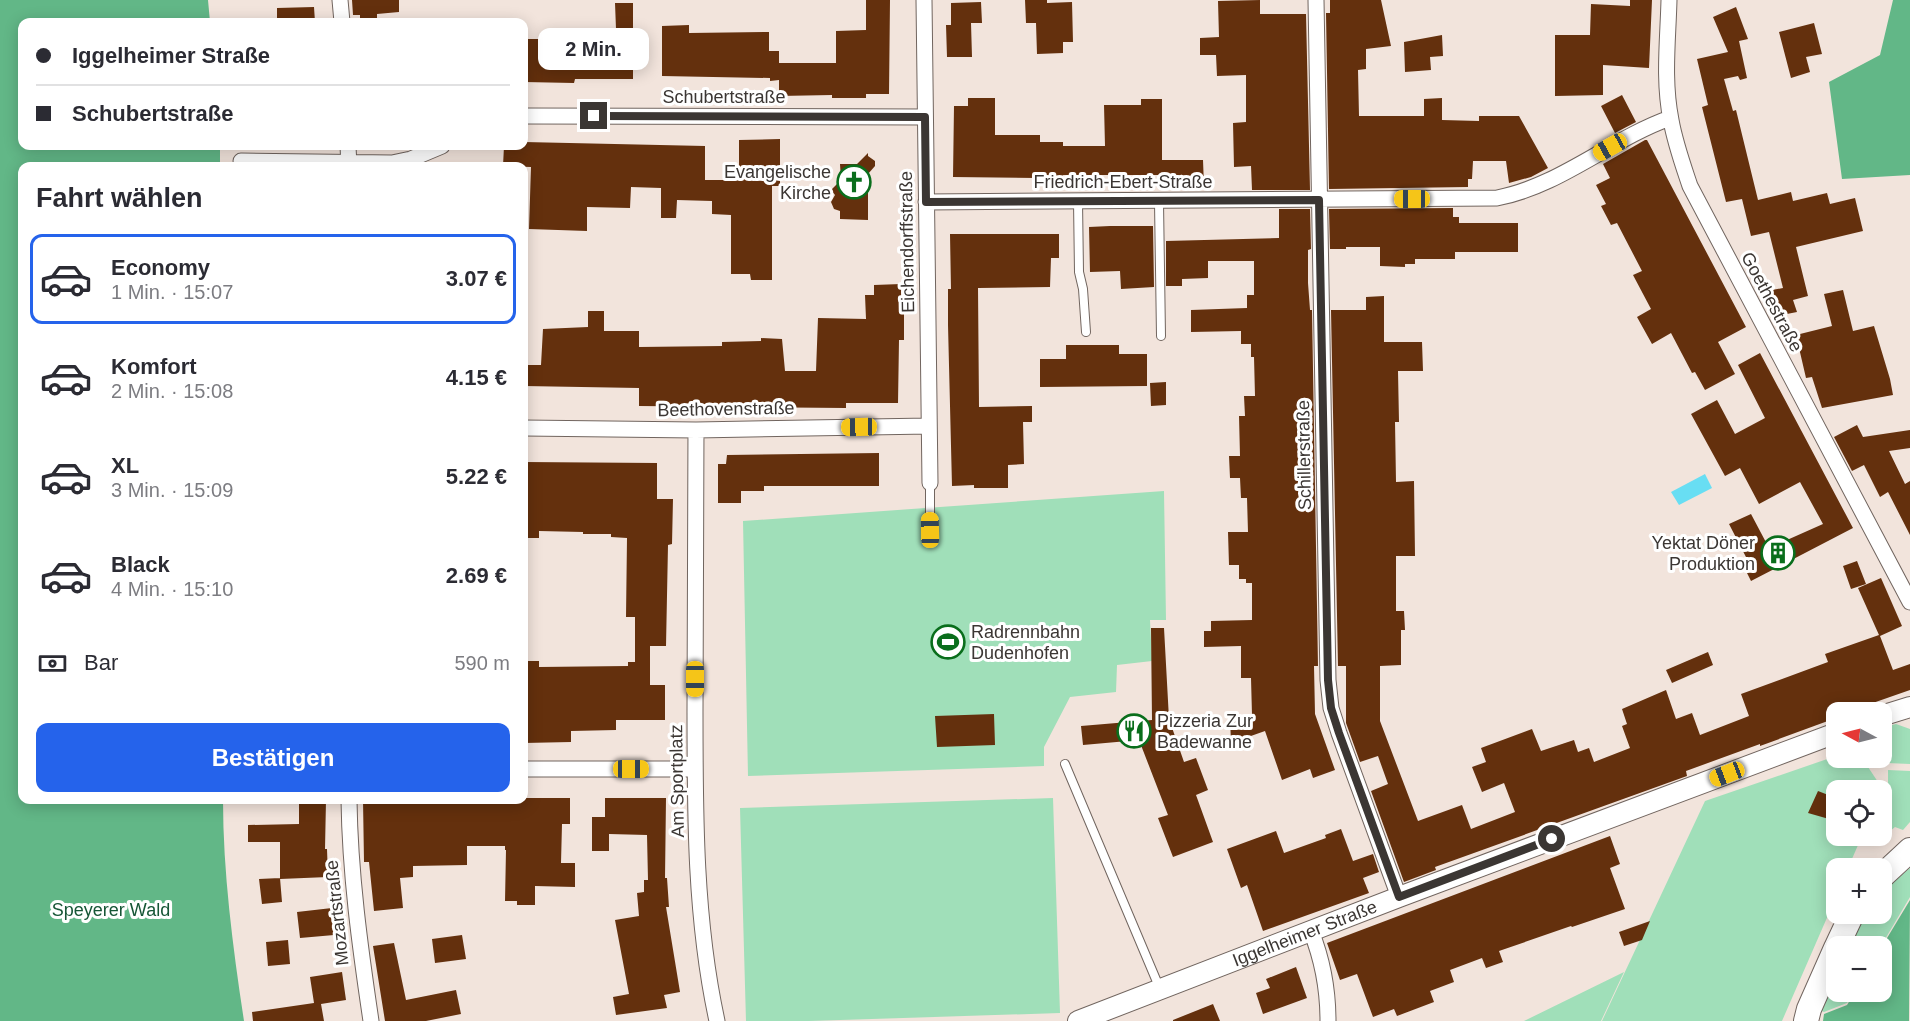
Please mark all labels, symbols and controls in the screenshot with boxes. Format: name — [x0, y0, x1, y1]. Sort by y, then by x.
callout: 2 Min. — [538, 29, 650, 71]
text: 2 Min. — [565, 38, 622, 60]
text: Iggelheimer Straße — [72, 43, 270, 68]
street label: Schubertstraße — [662, 87, 786, 107]
text: Schubertstraße — [72, 101, 233, 126]
route end — [580, 102, 607, 129]
car — [1590, 130, 1630, 164]
place label: Evangelische Kirche — [724, 162, 831, 203]
church icon: Evangelische Kirche — [836, 164, 872, 200]
street label: Eichendorffstraße — [896, 171, 918, 313]
street label: Friedrich-Ebert-Straße — [1033, 172, 1213, 192]
text: Fahrt wählen — [36, 183, 203, 213]
car — [1394, 190, 1430, 208]
street label: Goethestraße — [1737, 249, 1807, 355]
icon: car — [39, 252, 93, 306]
text: Economy — [111, 255, 210, 280]
text: 3.07 € — [446, 266, 507, 291]
text: 1 Min. · 15:07 — [111, 281, 233, 303]
icon: car — [39, 351, 93, 405]
text: Komfort — [111, 354, 197, 379]
text: 4.15 € — [446, 365, 507, 390]
text: 2 Min. · 15:08 — [111, 380, 233, 402]
street label: Beethovenstraße — [657, 398, 795, 420]
street label: Schillerstraße — [1293, 400, 1315, 510]
car — [841, 418, 877, 436]
icon: car — [39, 450, 93, 504]
text: XL — [111, 453, 139, 478]
text: 5.22 € — [446, 464, 507, 489]
text: 3 Min. · 15:09 — [111, 479, 233, 501]
car — [921, 512, 939, 548]
place label: Yektat Döner Produktion — [1652, 533, 1755, 574]
building icon: Yektat Döner Produktion — [1760, 535, 1796, 571]
icon: car — [39, 549, 93, 603]
text: Black — [111, 552, 170, 577]
text: 2.69 € — [446, 563, 507, 588]
text: 4 Min. · 15:10 — [111, 578, 233, 600]
place label: Radrennbahn Dudenhofen — [971, 622, 1080, 663]
sports icon: Radrennbahn Dudenhofen — [930, 624, 966, 660]
icon: cash — [36, 647, 69, 680]
text: Bar — [84, 650, 118, 675]
text: 590 m — [454, 652, 510, 674]
car — [686, 661, 704, 697]
north arrow — [1826, 702, 1892, 768]
map controls — [1826, 702, 1892, 1002]
place label: Pizzeria Zur Badewanne — [1157, 711, 1253, 752]
restaurant icon: Pizzeria Zur Badewanne — [1116, 713, 1152, 749]
button: Bestätigen — [36, 723, 510, 792]
street label: Am Sportplatz — [666, 724, 688, 838]
car — [1707, 759, 1747, 789]
car — [613, 760, 649, 778]
button: locate — [1826, 780, 1892, 846]
route start — [1538, 825, 1565, 852]
button: + — [1826, 858, 1892, 924]
street label: Mozartstraße — [322, 859, 352, 967]
street label: Iggelheimer Straße — [1230, 897, 1380, 970]
park label: Speyerer Wald — [52, 900, 170, 920]
button: − — [1826, 936, 1892, 1002]

